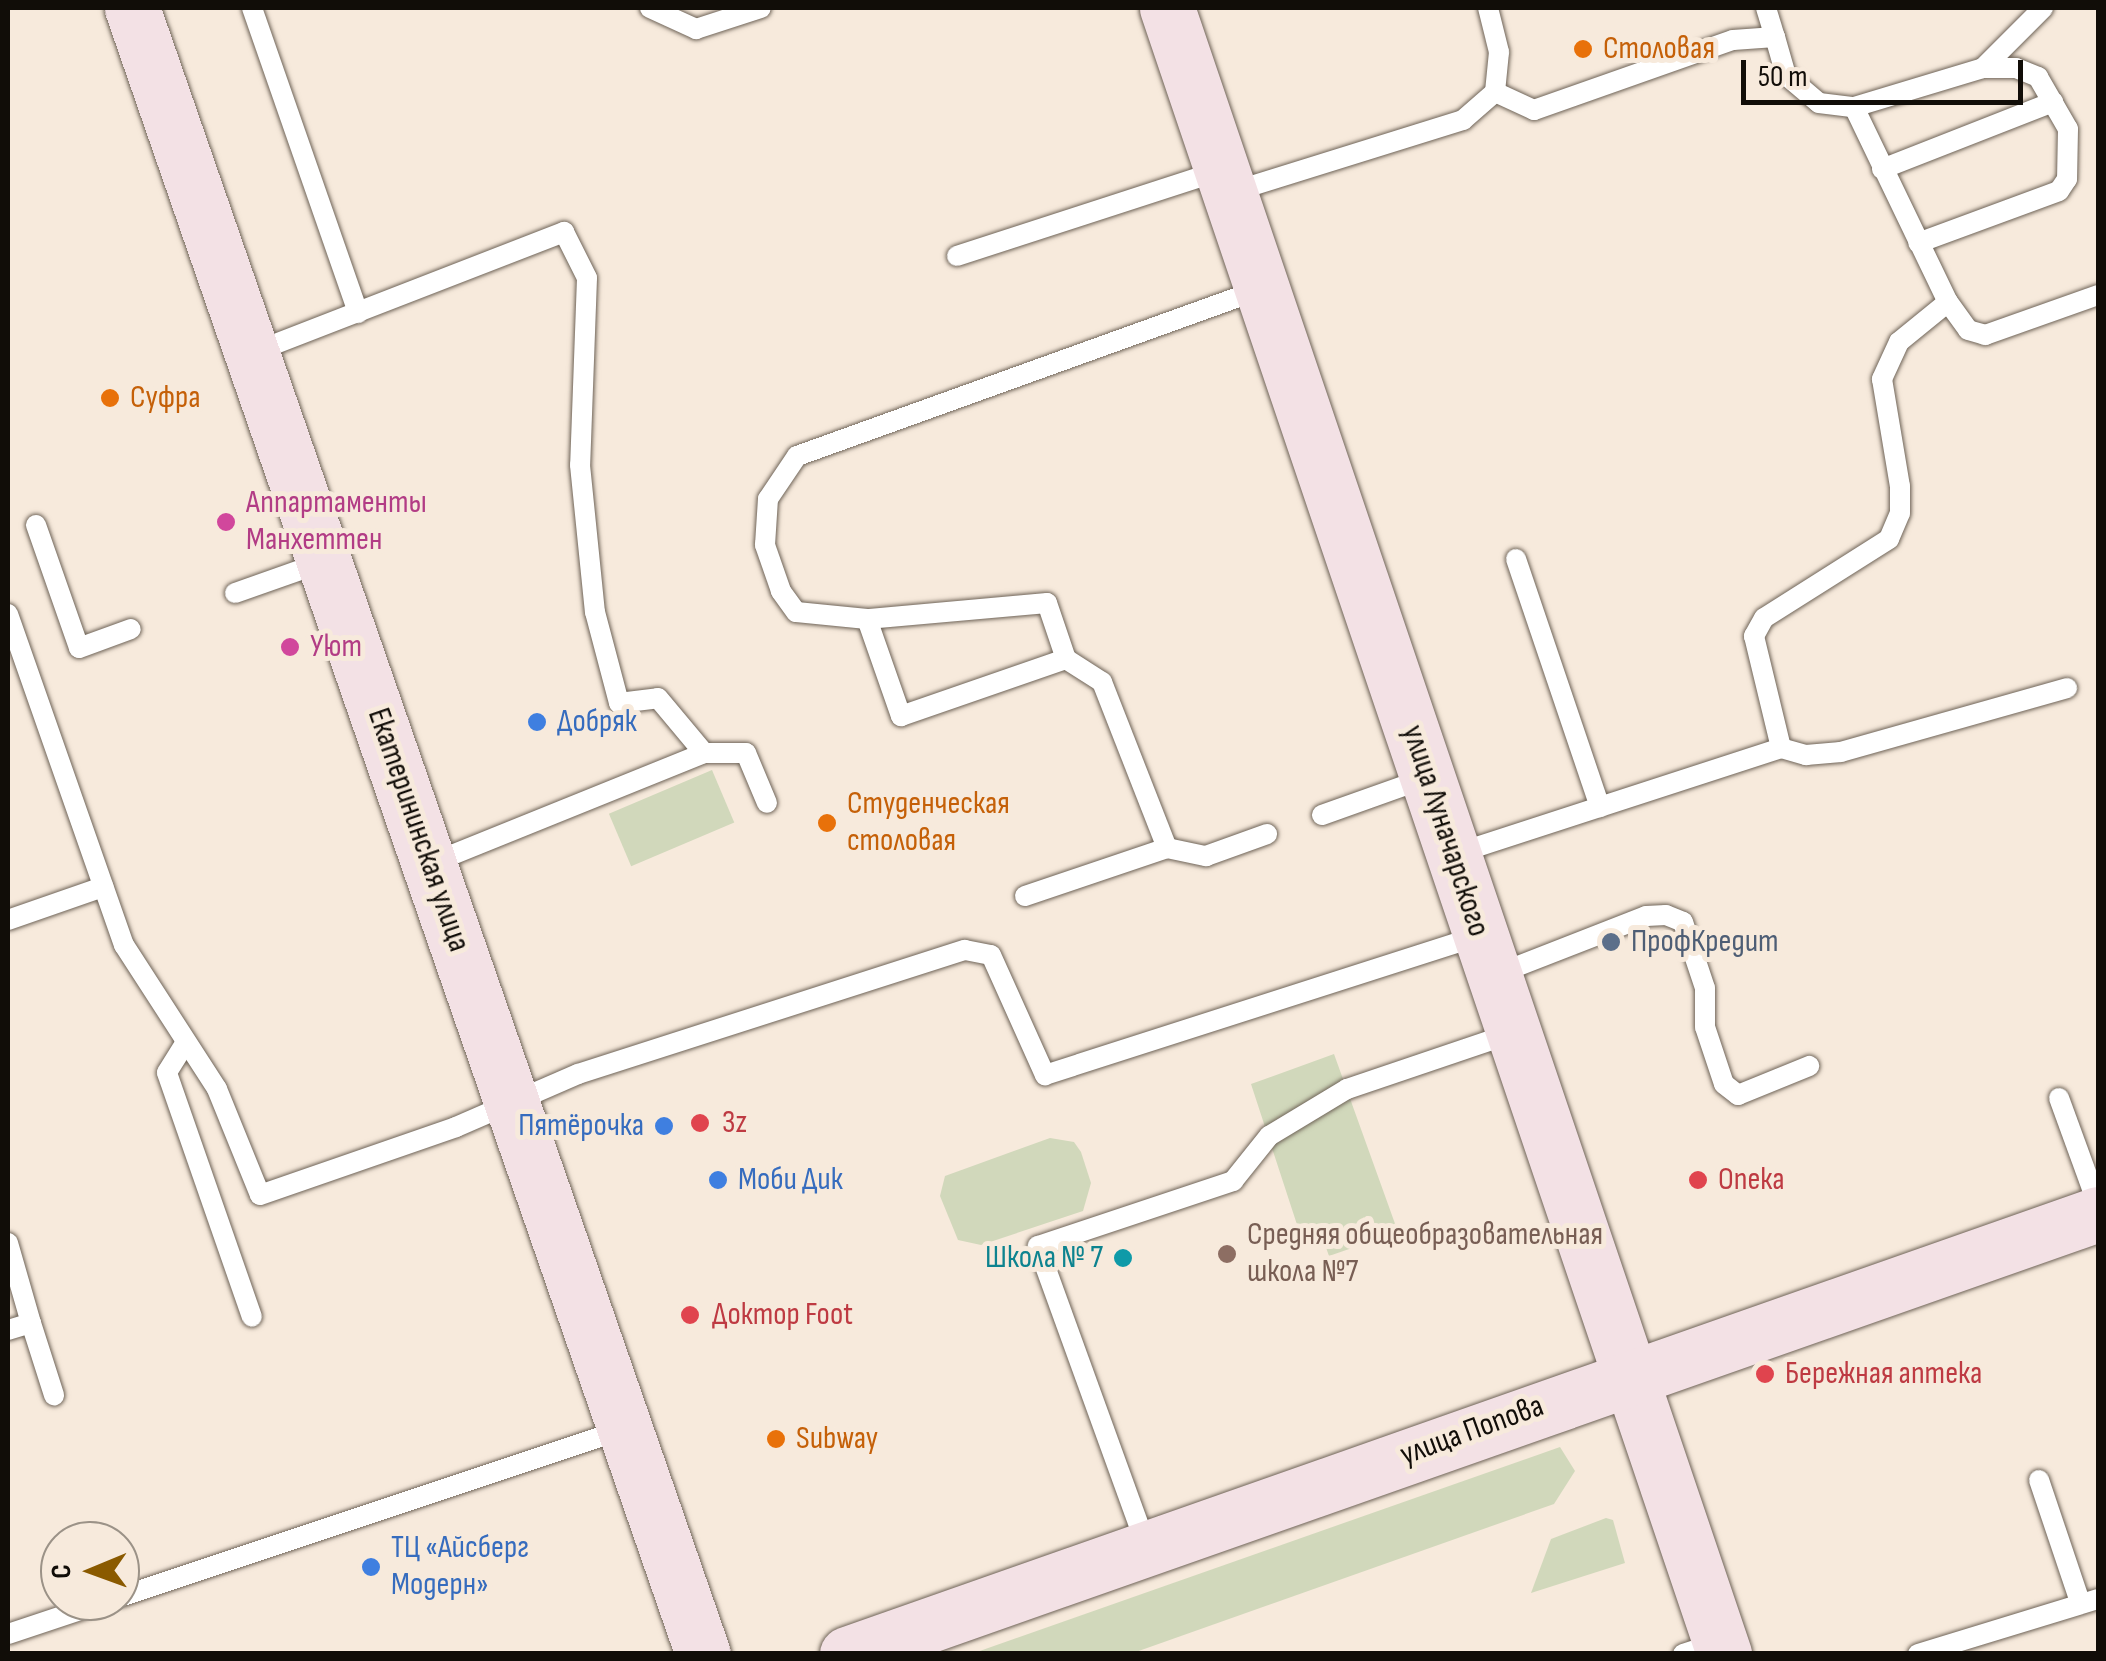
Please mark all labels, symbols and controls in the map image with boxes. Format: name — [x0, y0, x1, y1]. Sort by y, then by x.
place label: Стoловая — [1603, 30, 1715, 68]
marker: Стoловая — [1572, 38, 1594, 60]
scale bar — [1746, 40, 2028, 102]
text: 50 m — [1758, 59, 1807, 95]
place label: Суфра — [130, 379, 200, 417]
marker: Суфра — [99, 387, 121, 409]
place label: Аппартаменты Манхеттен — [246, 485, 427, 560]
marker: Аппартаменты Манхеттен — [215, 511, 237, 533]
place label: Уют — [310, 628, 362, 666]
marker: Уют — [279, 636, 301, 658]
street label: Екатерининская улица — [358, 703, 478, 957]
place label: Добряк — [557, 703, 637, 741]
marker: Добряк — [526, 711, 548, 733]
street label: улица Луначарского — [1393, 721, 1497, 941]
place label: Студенческая столовая — [847, 786, 1010, 861]
marker: Студенческая столовая — [816, 812, 838, 834]
place label: ПрофКредит — [1631, 923, 1779, 961]
marker: ПрофКредит — [1600, 931, 1622, 953]
place label: 3z — [722, 1104, 747, 1142]
place label: Пятёрочка — [518, 1107, 644, 1145]
marker: 3z — [687, 1110, 713, 1136]
marker: Пятёрочка — [653, 1115, 675, 1137]
place label: Моби Дик — [738, 1161, 843, 1199]
place label: Опека — [1718, 1161, 1785, 1199]
marker: Моби Дик — [707, 1169, 729, 1191]
marker: Опека — [1687, 1169, 1709, 1191]
place label: Средняя общеобразовательная школа №7 — [1247, 1217, 1603, 1292]
place label: Школа № 7 — [985, 1239, 1103, 1277]
marker: Средняя общеобразовательная школа №7 — [1216, 1243, 1238, 1265]
marker: Школа № 7 — [1112, 1247, 1134, 1269]
place label: Доктор Foot — [712, 1296, 853, 1334]
marker: Доктор Foot — [677, 1302, 703, 1328]
place label: Бережная аптека — [1785, 1355, 1982, 1393]
marker: Бережная аптека — [1754, 1363, 1776, 1385]
street label: улица Попова — [1395, 1387, 1549, 1475]
place label: Subway — [796, 1420, 878, 1458]
marker: Subway — [765, 1428, 787, 1450]
north arrow — [40, 1521, 140, 1621]
place label: ТЦ «Айсберг Модерн» — [391, 1530, 529, 1605]
marker: ТЦ «Айсберг Модерн» — [360, 1556, 382, 1578]
text: С — [45, 1564, 78, 1579]

